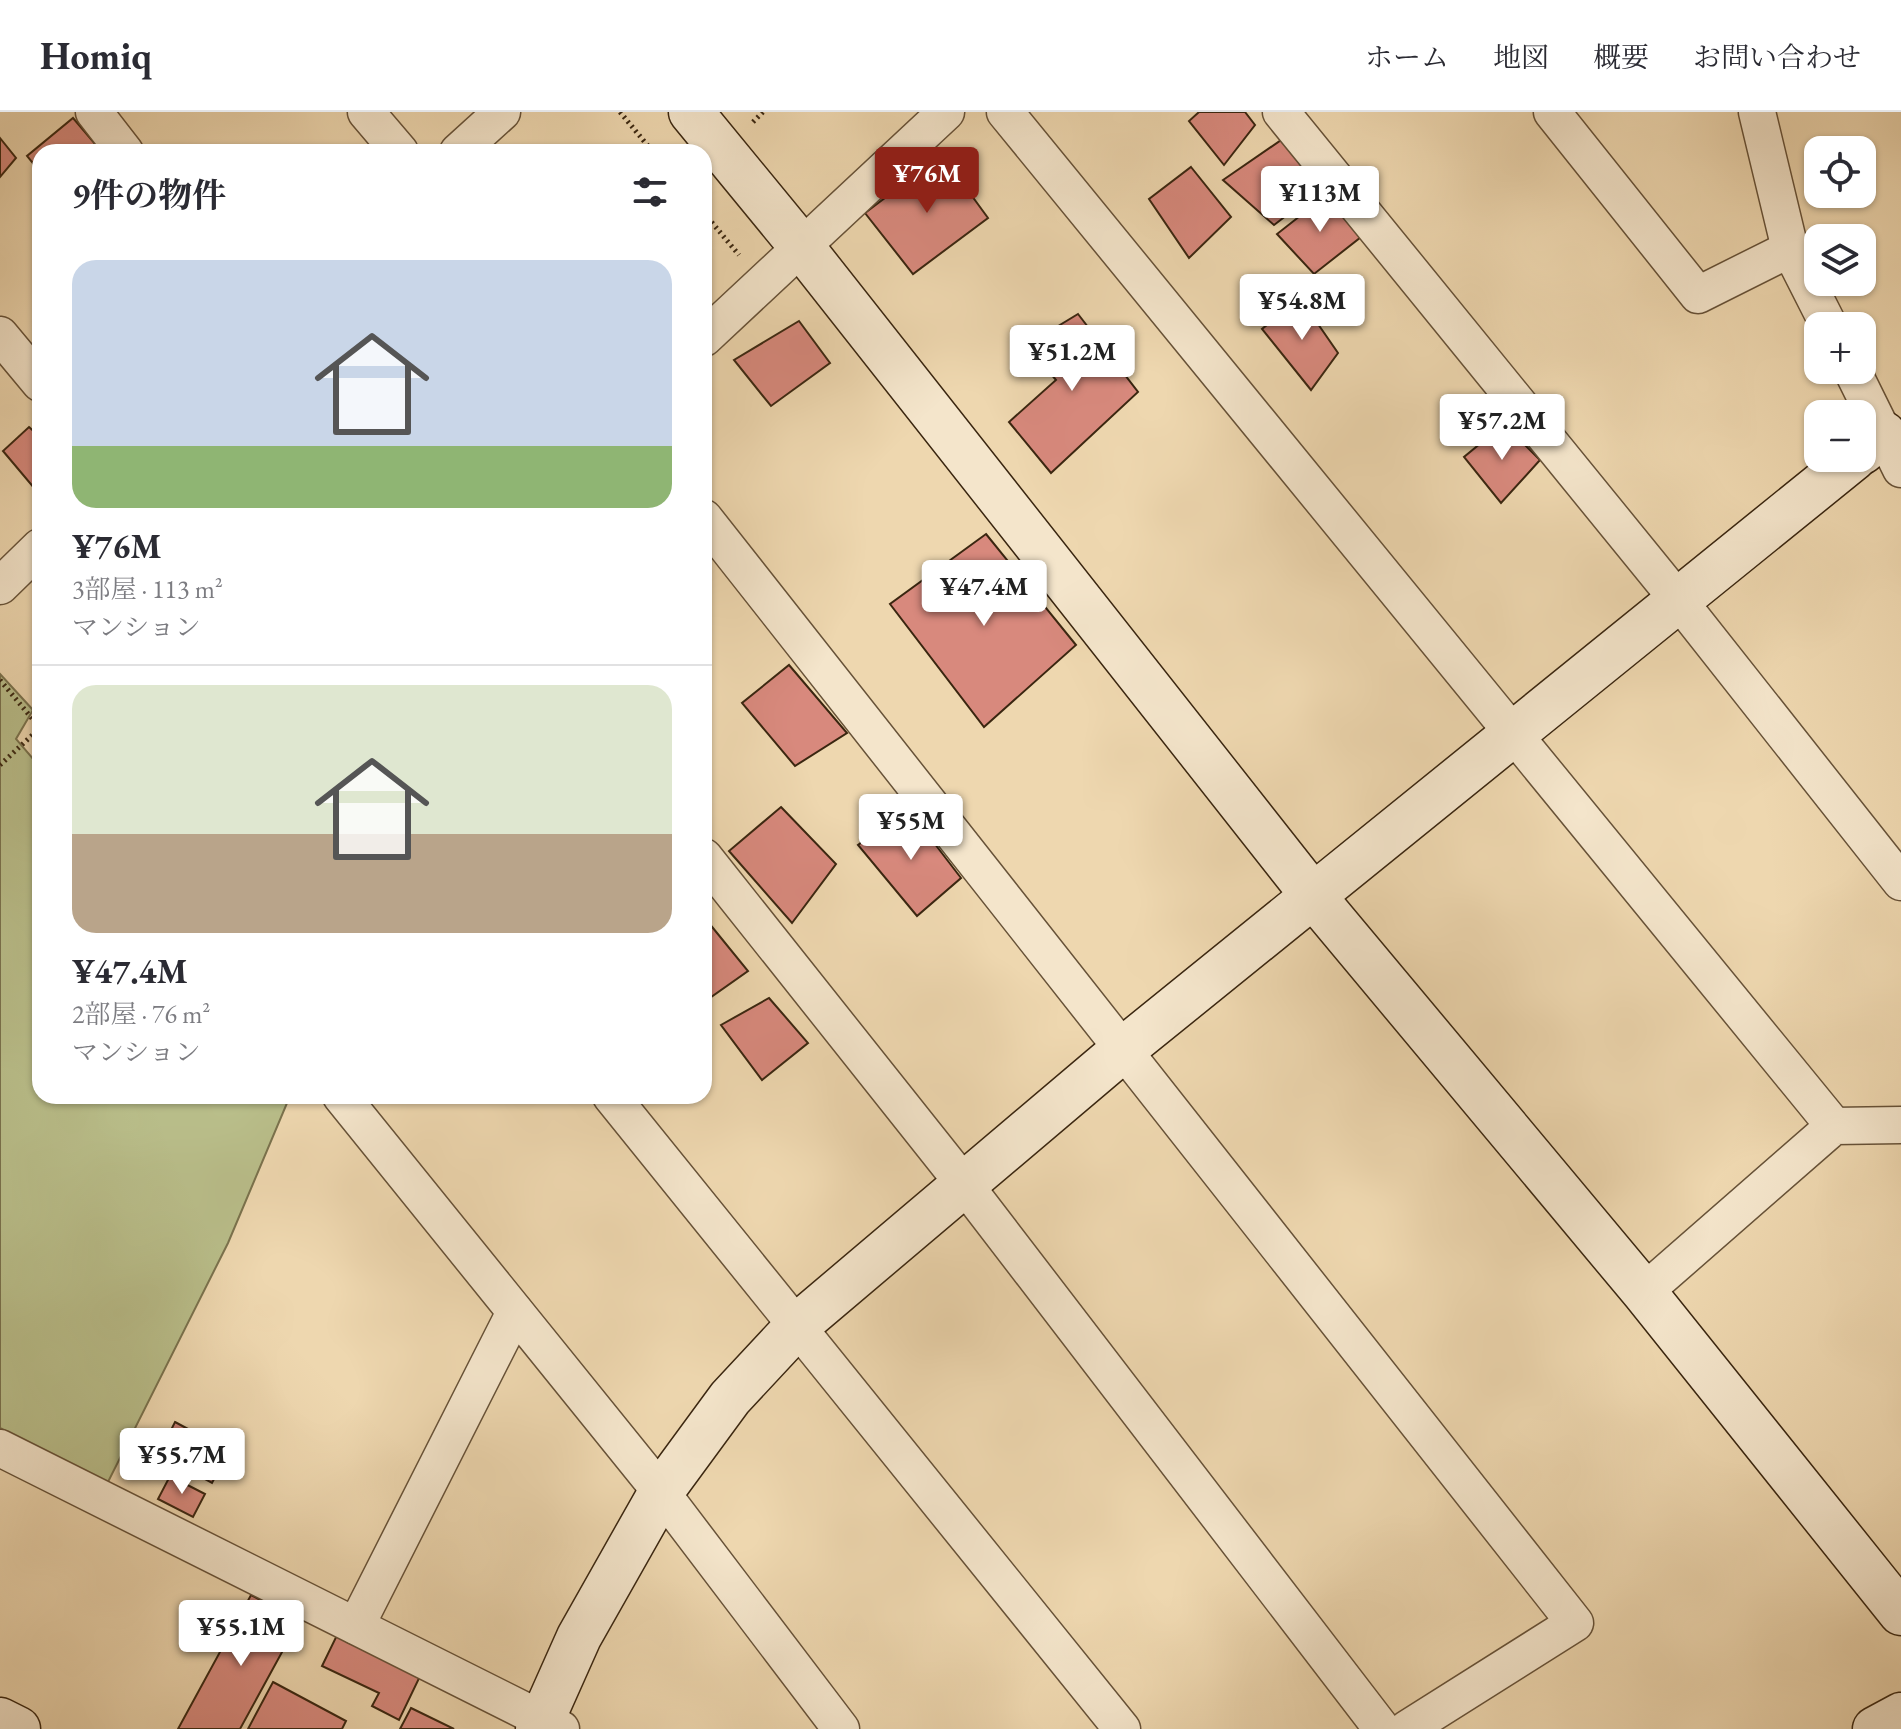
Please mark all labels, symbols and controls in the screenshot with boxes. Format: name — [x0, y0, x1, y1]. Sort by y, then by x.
text: Homiq — [40, 31, 152, 80]
text: ホーム — [1365, 39, 1449, 75]
text: 地図 — [1493, 39, 1549, 75]
text: 概要 — [1593, 39, 1649, 75]
text: お問い合わせ — [1693, 39, 1861, 75]
map controls — [1804, 136, 1876, 472]
button: locate — [1804, 136, 1876, 208]
pin: ¥76M — [880, 147, 974, 215]
text: ¥76M — [893, 156, 961, 190]
pin: ¥113M — [1264, 166, 1376, 234]
icon: filters — [628, 170, 672, 214]
text: 9件の物件 — [72, 173, 226, 217]
text: ¥113M — [1279, 175, 1361, 209]
button: layers — [1804, 224, 1876, 296]
pin: ¥54.8M — [1237, 274, 1367, 342]
text: ¥54.8M — [1258, 283, 1346, 317]
icon: home — [300, 312, 444, 456]
button: + — [1804, 312, 1876, 384]
pin: ¥51.2M — [1007, 325, 1137, 393]
text: ¥51.2M — [1028, 334, 1116, 368]
pin: ¥57.2M — [1437, 394, 1567, 462]
button: − — [1804, 400, 1876, 472]
text: ¥57.2M — [1458, 403, 1546, 437]
text: ¥76M — [72, 524, 161, 568]
pin: ¥47.4M — [919, 560, 1049, 628]
text: ¥47.4M — [940, 569, 1028, 603]
text: 3部屋 · 113 m² — [72, 572, 223, 606]
text: マンション — [72, 610, 201, 644]
icon: home — [300, 737, 444, 881]
pin: ¥55M — [864, 794, 958, 862]
text: ¥55M — [877, 803, 945, 837]
text: ¥47.4M — [72, 949, 188, 993]
text: 2部屋 · 76 m² — [72, 997, 210, 1031]
text: マンション — [72, 1035, 201, 1069]
pin: ¥55.7M — [117, 1428, 247, 1496]
text: ¥55.7M — [138, 1437, 226, 1471]
pin: ¥55.1M — [176, 1600, 306, 1668]
text: ¥55.1M — [197, 1609, 285, 1643]

